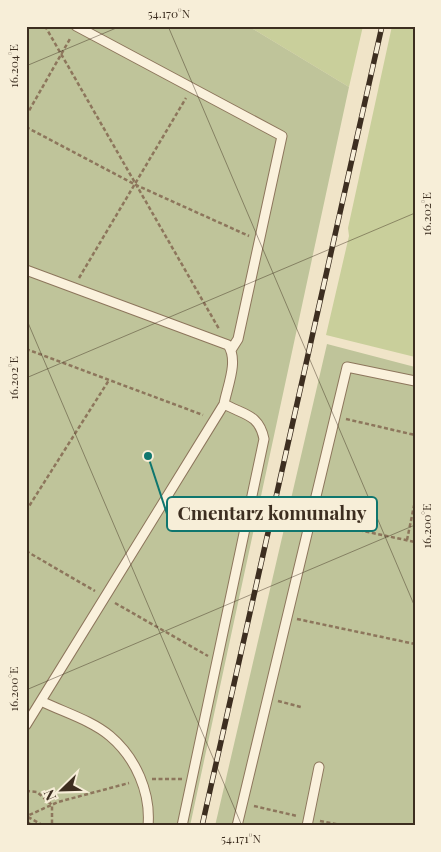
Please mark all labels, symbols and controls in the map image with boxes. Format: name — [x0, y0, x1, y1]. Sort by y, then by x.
text: 54.170°N — [148, 5, 191, 21]
text: 16.204°E — [5, 44, 21, 88]
text: 16.202°E — [418, 192, 434, 236]
text: 16.202°E — [5, 356, 21, 400]
callout: Cmentarz komunalny — [167, 497, 377, 531]
text: Cmentarz komunalny — [177, 499, 367, 525]
text: 16.200°E — [418, 504, 434, 548]
text: 16.200°E — [5, 667, 21, 711]
north arrow — [38, 764, 88, 814]
text: N — [39, 787, 60, 804]
text: 54.171°N — [221, 830, 262, 846]

